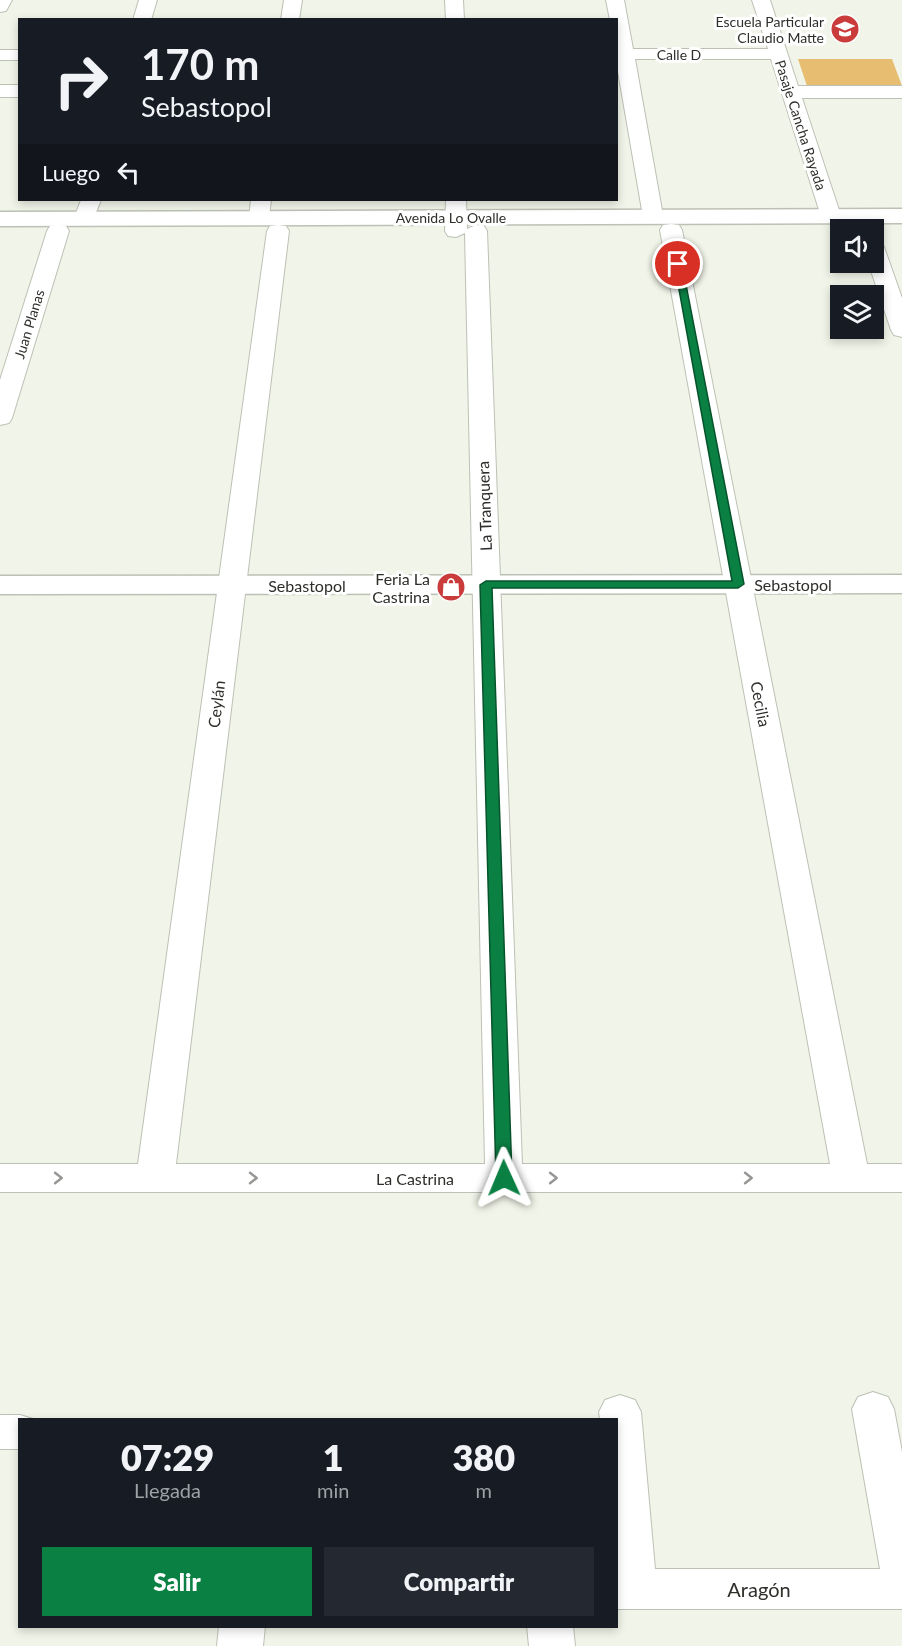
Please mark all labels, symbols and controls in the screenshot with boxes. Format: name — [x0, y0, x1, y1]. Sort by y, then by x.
place label: Escuela Particular Claudio Matte — [716, 13, 824, 46]
school or university icon: Escuela Particular Claudio Matte — [829, 13, 861, 45]
text: 170 m — [141, 39, 259, 89]
icon: right — [42, 42, 120, 120]
street label: Calle D — [657, 46, 701, 63]
street label: Pasaje Cancha Rayada — [772, 58, 830, 192]
text: Sebastopol — [141, 90, 272, 123]
icon: left — [112, 156, 145, 189]
text: Luego — [42, 159, 100, 186]
street label: Avenida Lo Ovalle — [396, 209, 506, 226]
map controls — [830, 219, 884, 339]
button: sound — [830, 219, 884, 273]
pin — [652, 238, 703, 289]
icon: arrive — [661, 247, 694, 280]
button: layers — [830, 285, 884, 339]
street label: Juan Planas — [10, 287, 48, 361]
street label: La Tranquera — [473, 461, 495, 551]
place label: Feria La Castrina — [372, 569, 430, 606]
shop icon: Feria La Castrina — [435, 571, 467, 603]
street label: Sebastopol — [754, 575, 832, 594]
street label: Sebastopol — [268, 576, 346, 595]
street label: Ceylán — [204, 679, 228, 729]
street label: Cecilia — [747, 680, 775, 728]
position arrow — [472, 1146, 536, 1210]
street label: La Castrina — [376, 1169, 454, 1188]
one-way arrow — [54, 1172, 63, 1184]
one-way arrow — [249, 1172, 258, 1184]
one-way arrow — [549, 1172, 558, 1184]
one-way arrow — [744, 1172, 753, 1184]
text: 07:29 — [121, 1435, 214, 1479]
text: 1 — [323, 1435, 344, 1479]
text: 380 — [452, 1435, 515, 1479]
text: Llegada — [134, 1478, 201, 1502]
text: min — [317, 1478, 349, 1502]
text: m — [475, 1478, 492, 1502]
button: Salir — [42, 1547, 312, 1616]
button: Compartir — [324, 1547, 594, 1616]
street label: Aragón — [727, 1577, 791, 1601]

